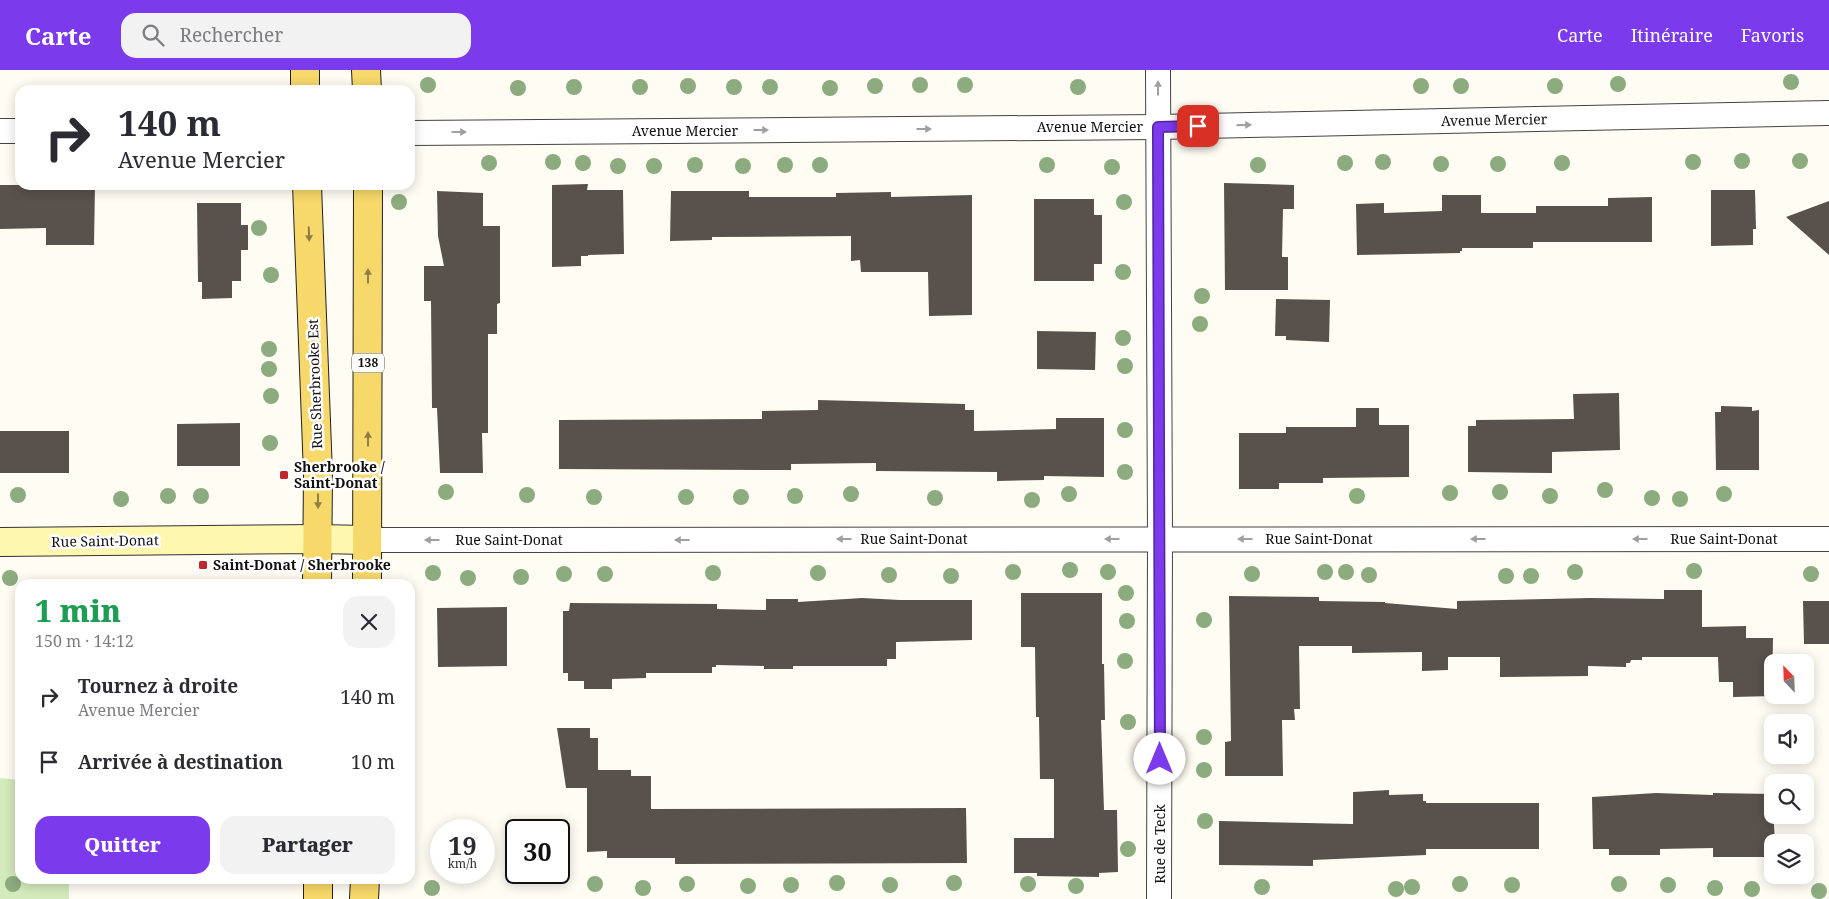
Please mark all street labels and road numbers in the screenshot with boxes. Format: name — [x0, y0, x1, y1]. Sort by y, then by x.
street label: Avenue Mercier — [1441, 109, 1548, 130]
street label: Avenue Mercier — [1037, 117, 1144, 136]
street label: Avenue Mercier — [632, 121, 739, 140]
street label: Rue Sherbrooke Est — [303, 319, 326, 449]
road number: 138 — [352, 354, 384, 372]
street label: Rue Saint-Donat — [860, 529, 968, 548]
street label: Rue Saint-Donat — [1265, 529, 1373, 548]
street label: Rue Saint-Donat — [1670, 529, 1778, 548]
street label: Rue Saint-Donat — [51, 530, 159, 551]
street label: Rue Saint-Donat — [455, 530, 563, 549]
street label: Rue de Teck — [1150, 804, 1169, 884]

